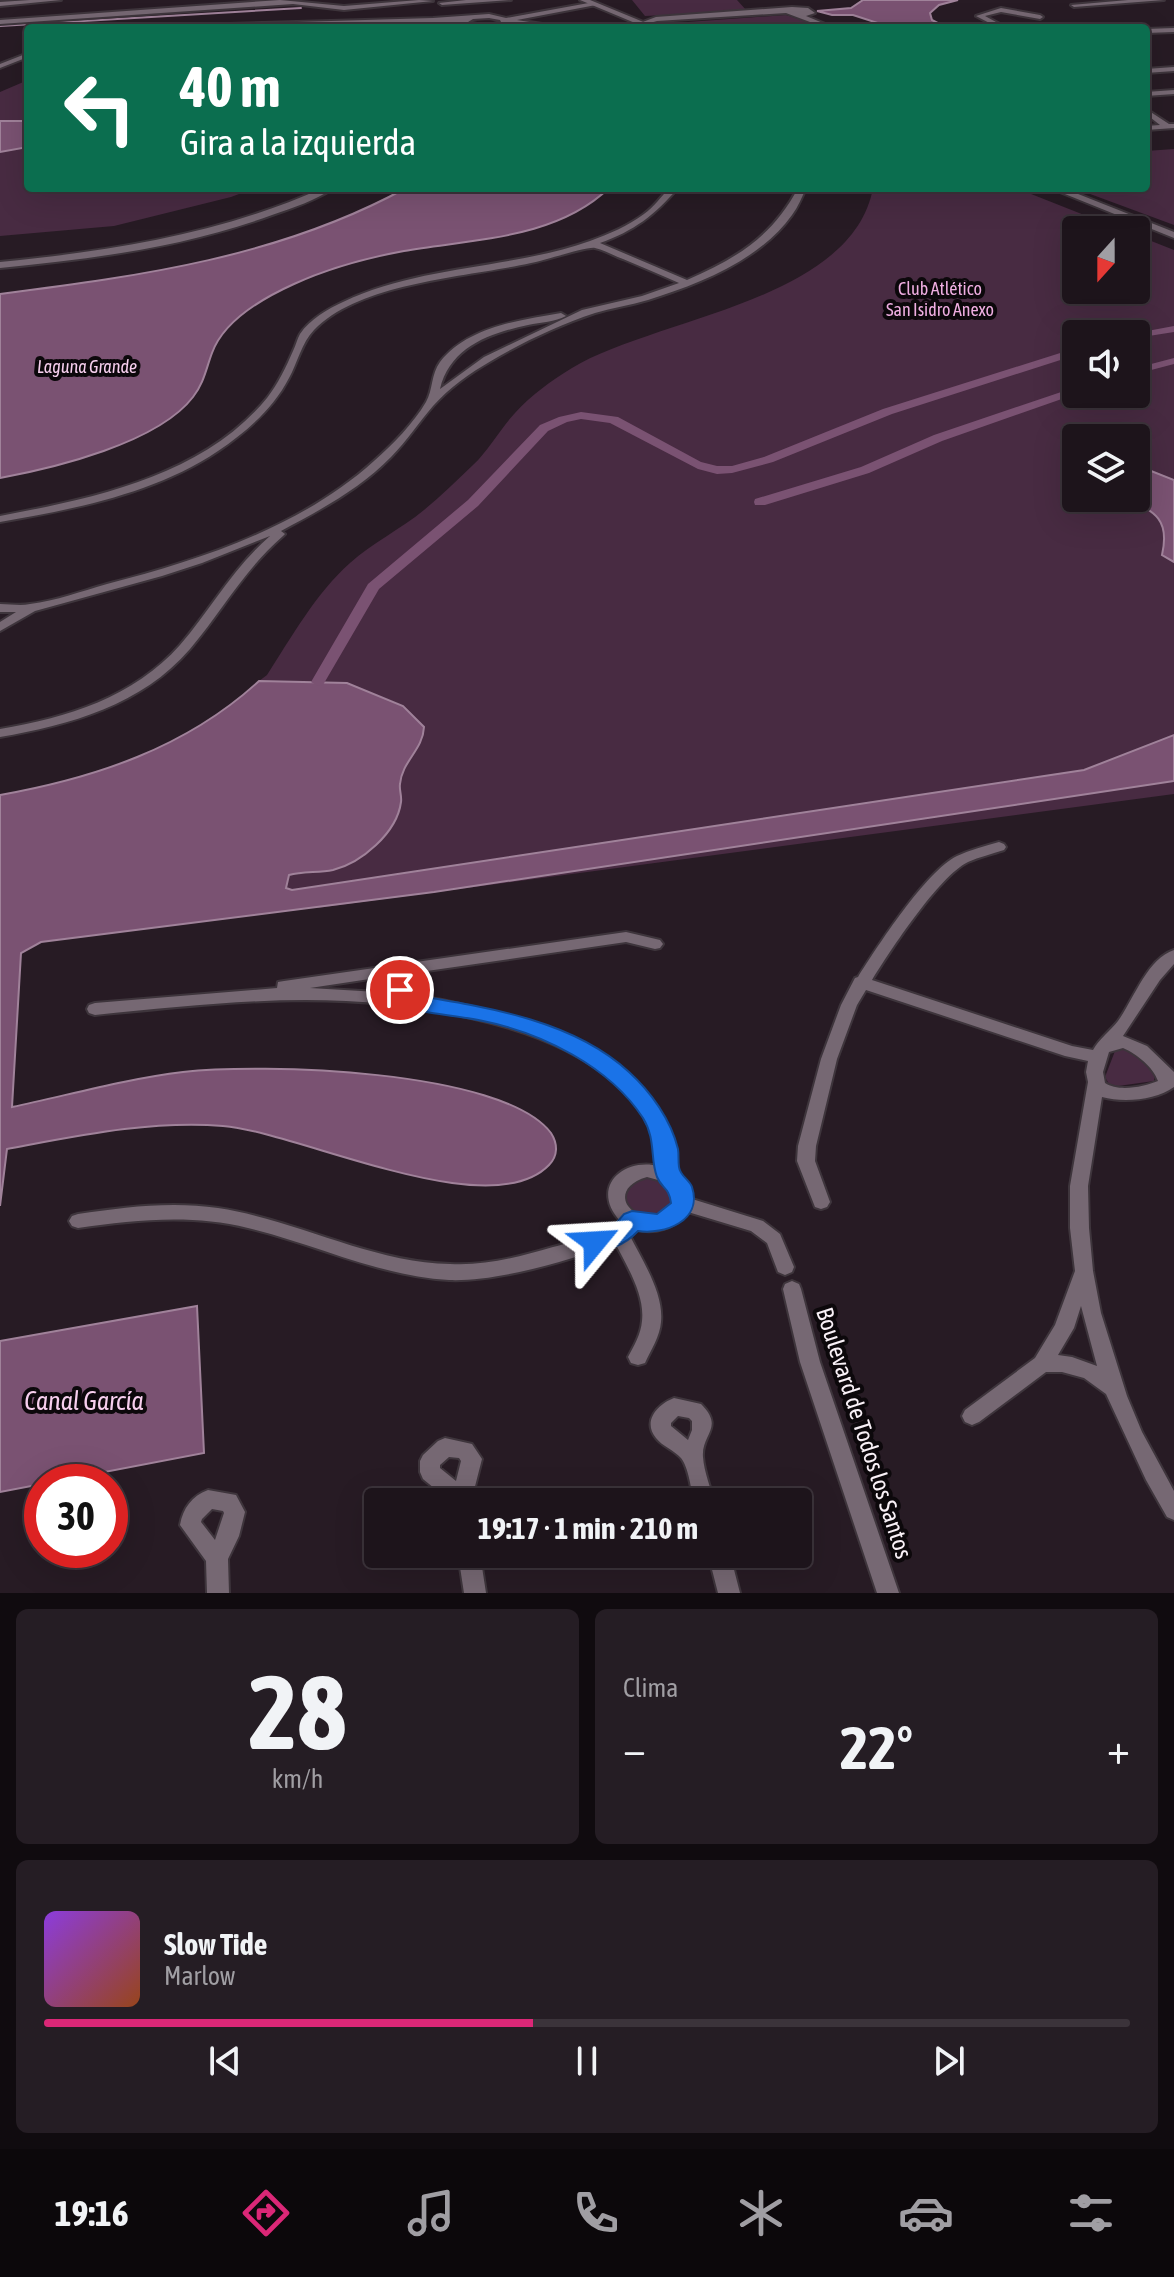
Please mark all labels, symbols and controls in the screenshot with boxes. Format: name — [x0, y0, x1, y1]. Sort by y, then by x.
text: 40 m — [180, 55, 281, 119]
icon: left — [48, 56, 152, 160]
text: Gira a la izquierda — [180, 121, 416, 163]
north arrow — [1062, 216, 1150, 304]
map controls — [1062, 216, 1150, 512]
park label: Club Atlético San Isidro Anexo — [886, 278, 994, 320]
button: sound — [1062, 320, 1150, 408]
water label: Laguna Grande — [37, 356, 137, 377]
button: layers — [1062, 424, 1150, 512]
pin — [366, 956, 434, 1024]
icon: arrive — [378, 968, 422, 1012]
position arrow — [553, 1200, 637, 1284]
street label: Boulevard de Todos los Santos — [811, 1304, 918, 1562]
water label: Canal García — [24, 1386, 144, 1416]
speed limit sign: 30 — [24, 1464, 128, 1568]
text: 19:17 · 1 min · 210 m — [478, 1511, 698, 1545]
text: 28 — [249, 1652, 346, 1771]
text: Clima — [623, 1673, 678, 1703]
text: 22° — [840, 1713, 913, 1782]
text: − — [623, 1723, 646, 1773]
text: + — [1107, 1723, 1130, 1773]
text: km/h — [272, 1764, 323, 1794]
text: Slow Tide — [164, 1927, 267, 1961]
text: Marlow — [164, 1961, 235, 1991]
icon: previous — [203, 2039, 247, 2083]
icon: pause — [565, 2039, 609, 2083]
icon: next — [927, 2039, 971, 2083]
icon: directions — [238, 2185, 294, 2241]
icon: music — [403, 2185, 459, 2241]
icon: phone — [568, 2185, 624, 2241]
icon: climate — [733, 2185, 789, 2241]
icon: car — [898, 2185, 954, 2241]
icon: filters — [1063, 2185, 1119, 2241]
text: 19:16 — [55, 2192, 129, 2234]

